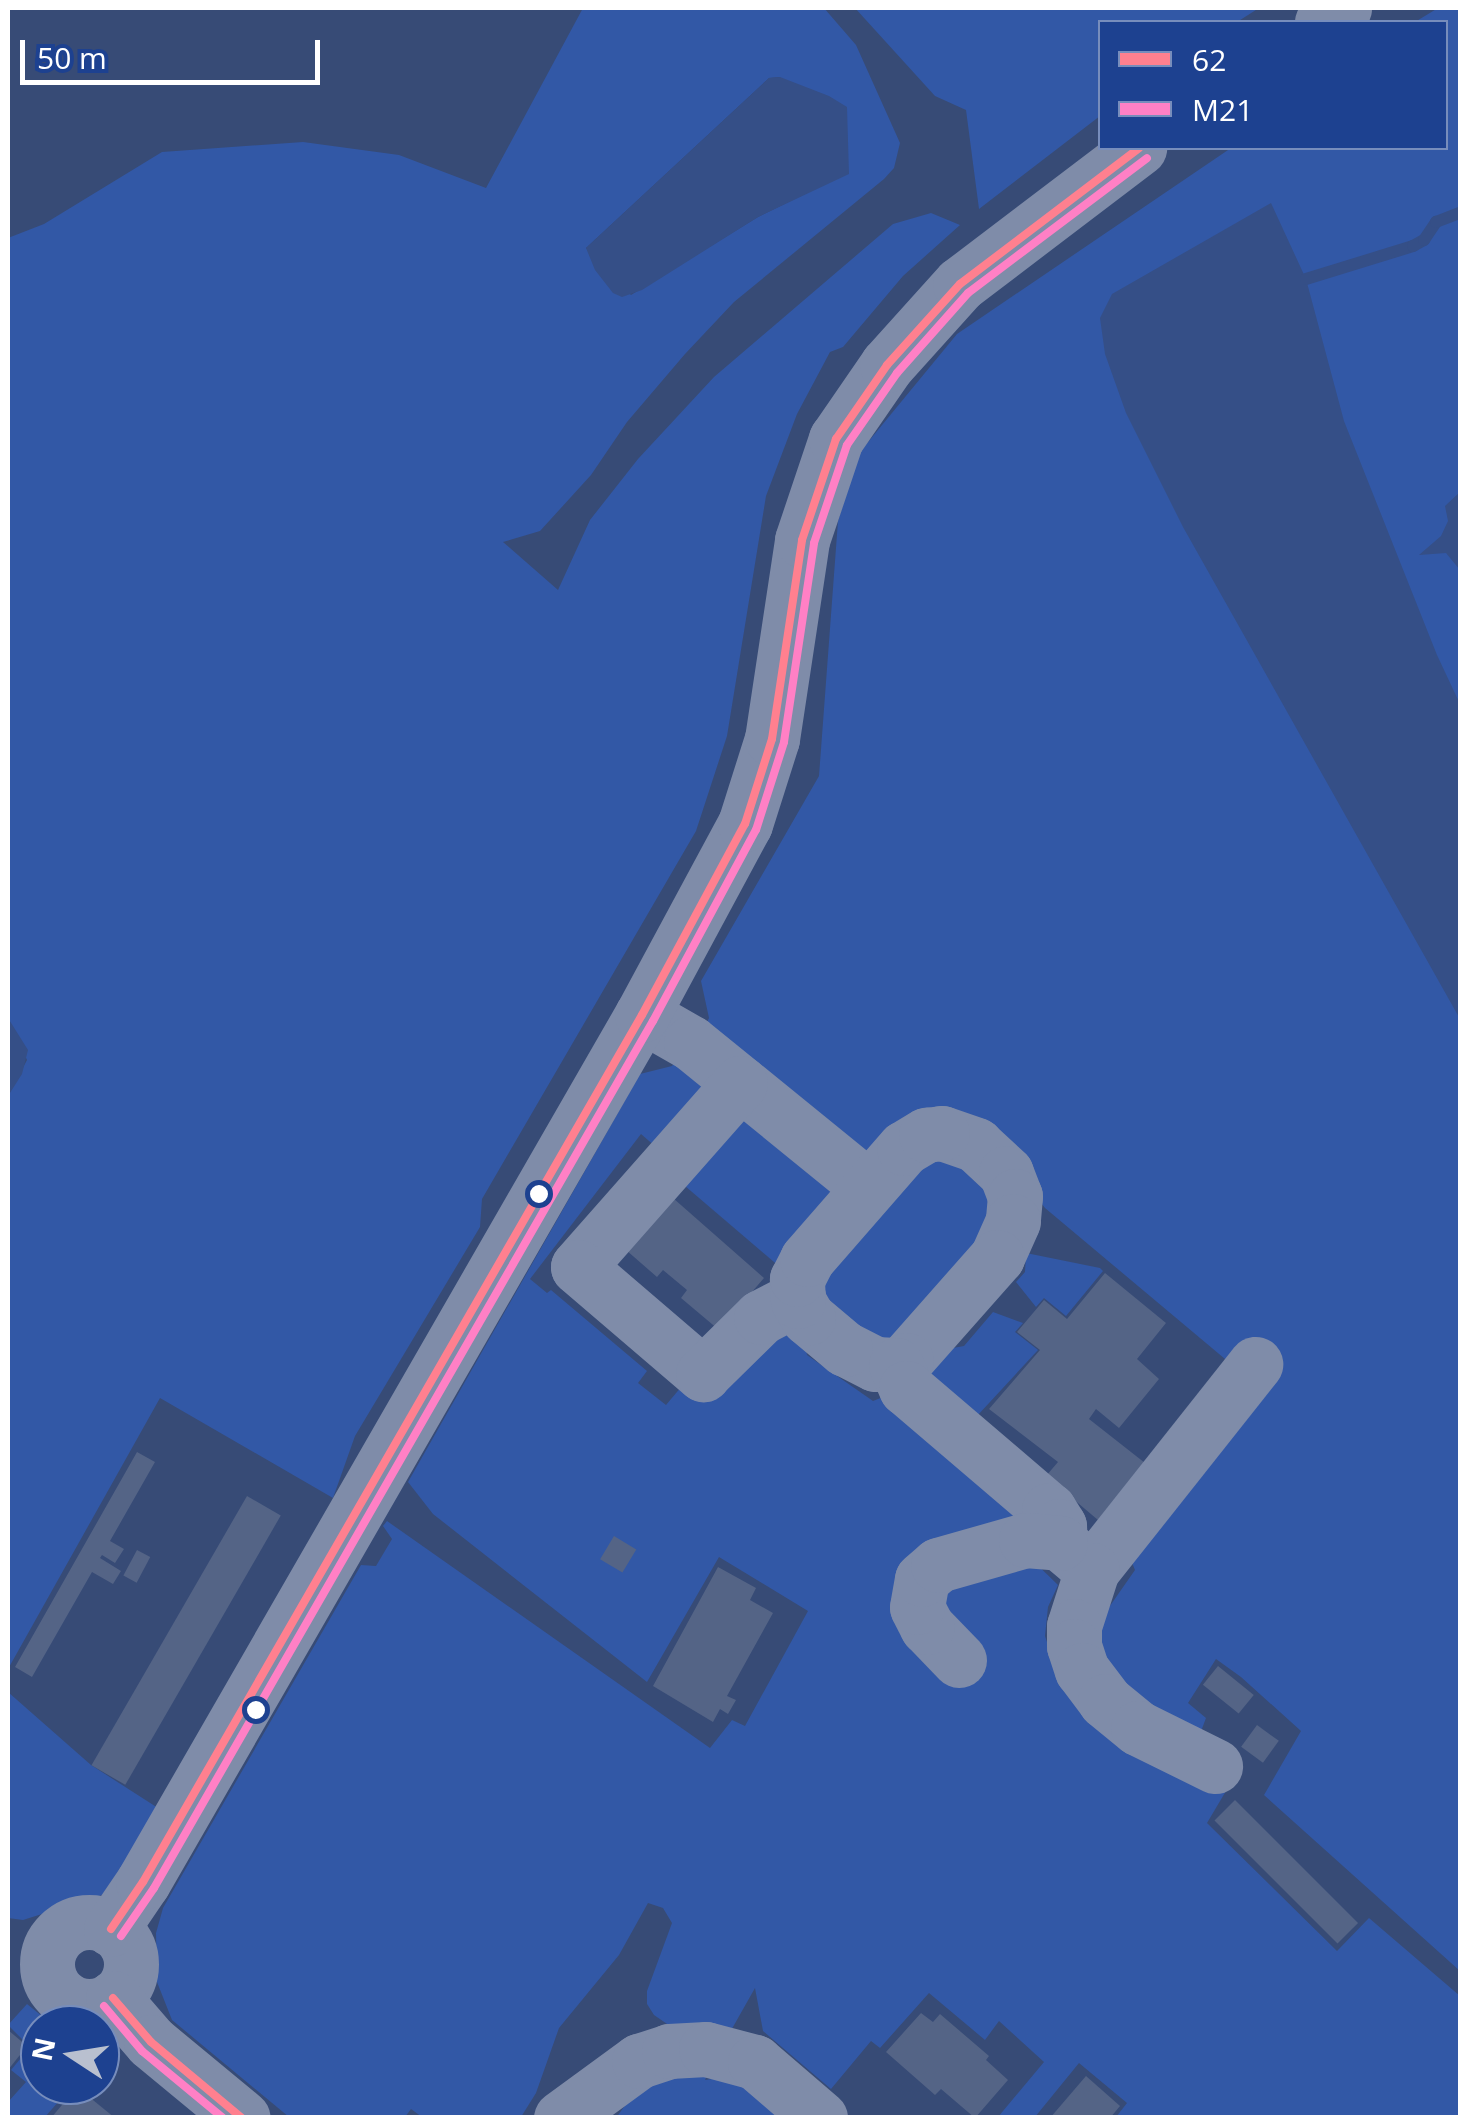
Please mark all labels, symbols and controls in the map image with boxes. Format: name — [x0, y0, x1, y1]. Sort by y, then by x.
scale bar — [25, 20, 325, 82]
legend — [1098, 20, 1448, 150]
text: 50 m — [37, 37, 107, 78]
text: 62 — [1192, 39, 1226, 80]
text: M21 — [1192, 89, 1253, 130]
unlabelled marker — [529, 1184, 549, 1204]
unlabelled marker — [246, 1700, 266, 1720]
north arrow — [20, 2005, 120, 2105]
text: N — [22, 2034, 64, 2064]

